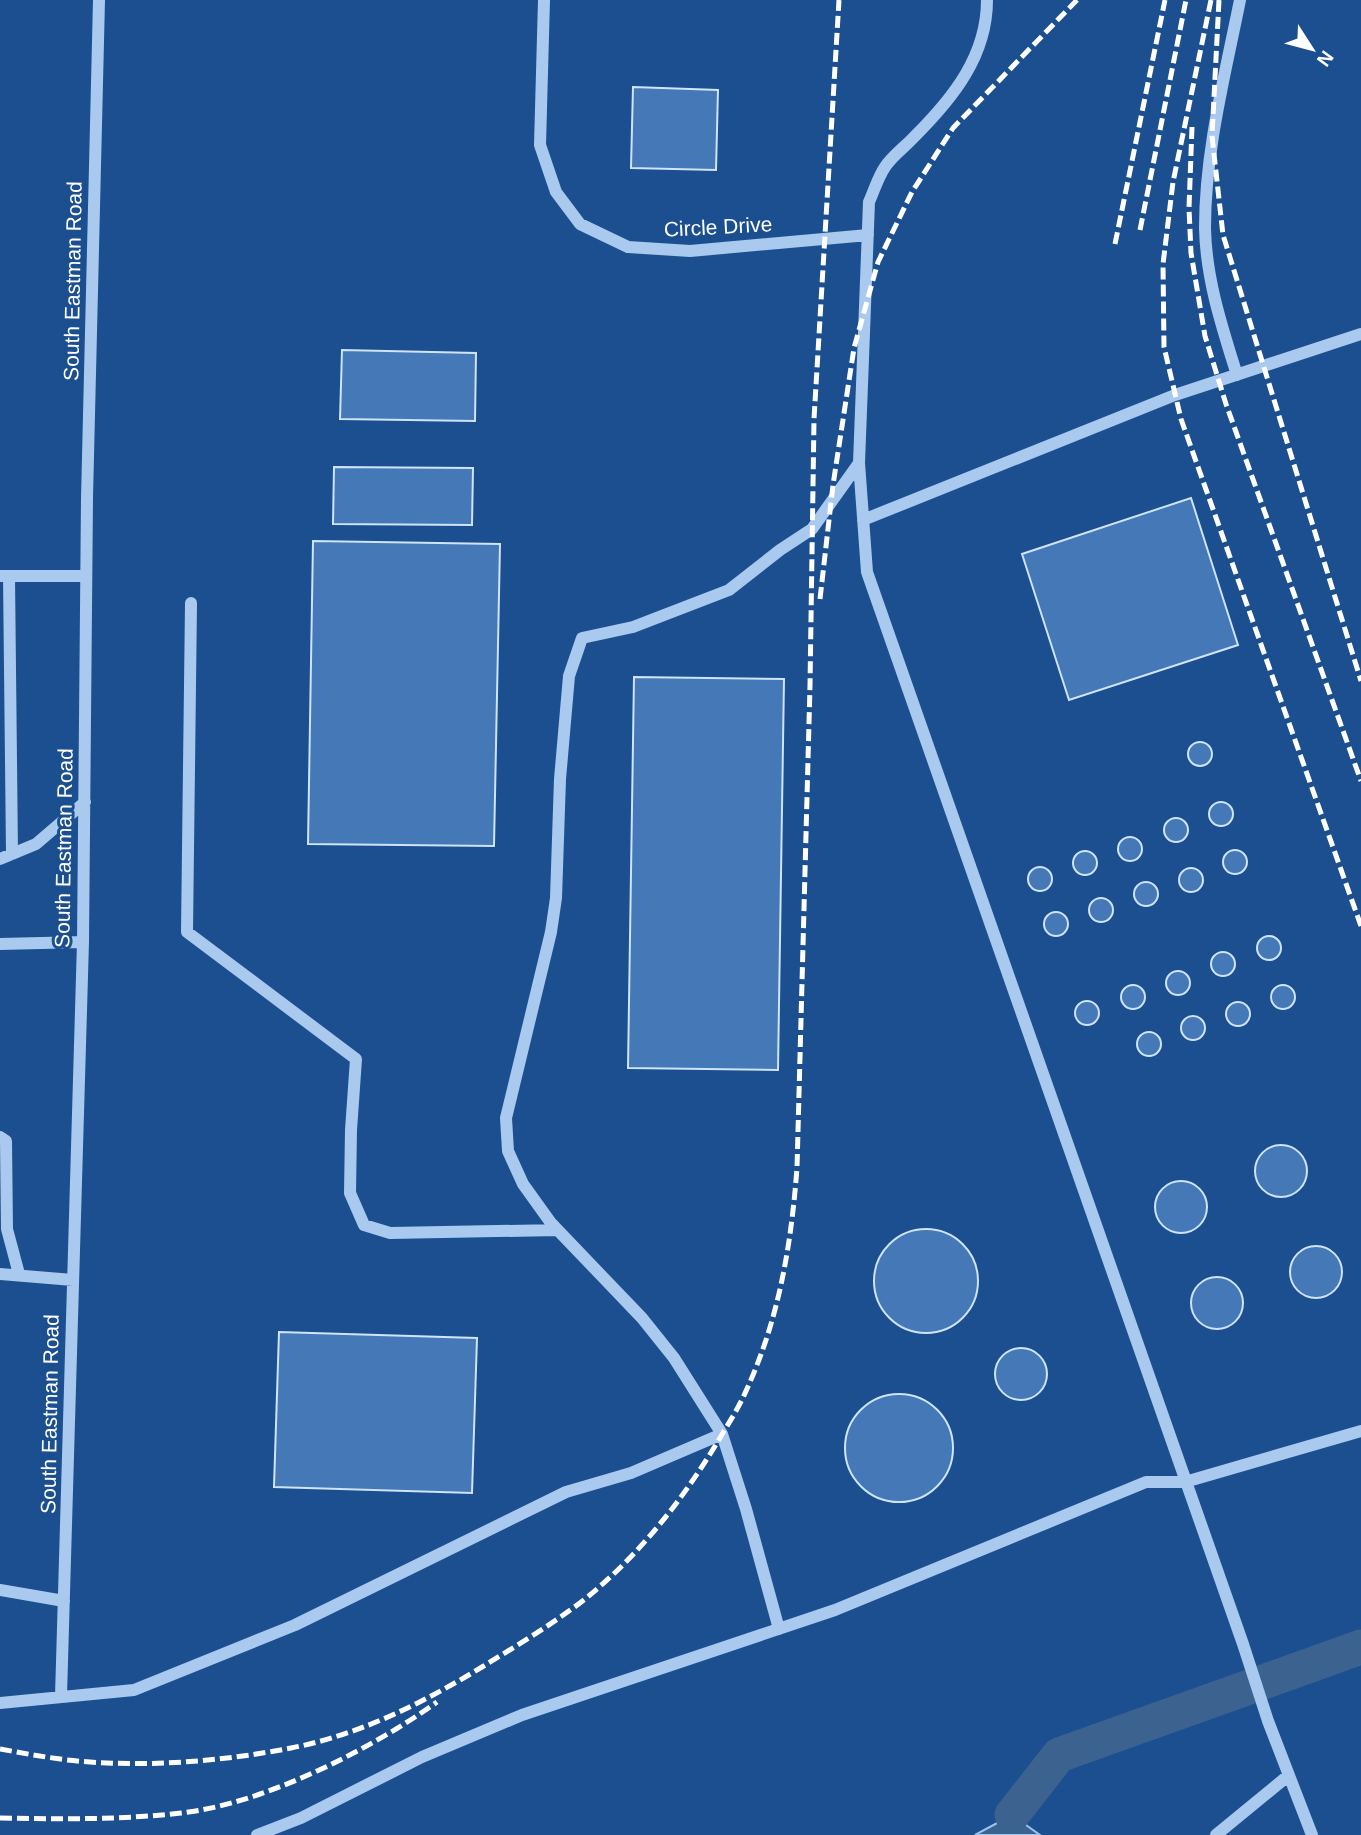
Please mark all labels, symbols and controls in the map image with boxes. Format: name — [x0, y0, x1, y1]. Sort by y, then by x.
north arrow — [1277, 14, 1347, 84]
text: N — [1313, 47, 1338, 70]
street label: South Eastman Road — [59, 181, 86, 381]
street label: Circle Drive — [663, 212, 773, 241]
street label: South Eastman Road — [50, 748, 77, 948]
street label: South Eastman Road — [36, 1314, 63, 1514]

